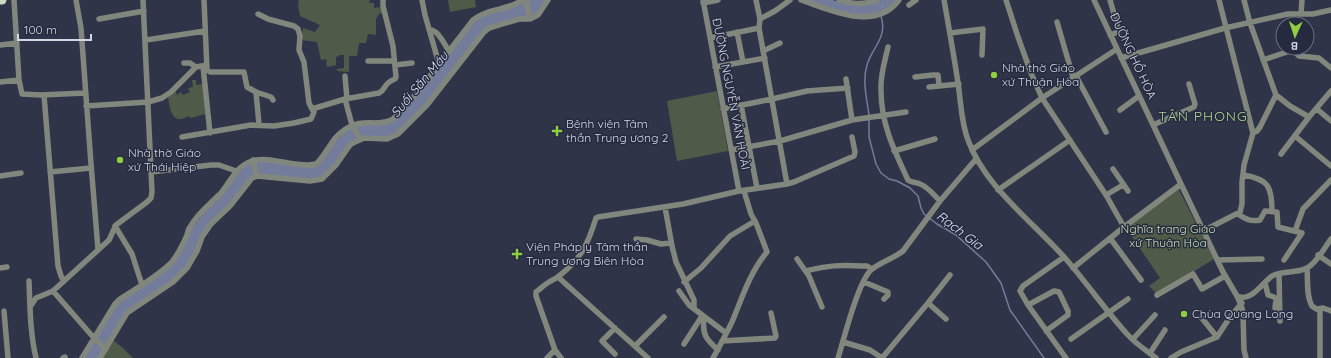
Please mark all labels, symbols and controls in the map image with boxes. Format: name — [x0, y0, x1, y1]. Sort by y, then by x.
street label: ĐƯỜNG HỒ HÒA — [1107, 10, 1160, 102]
scale bar — [18, 16, 91, 42]
north arrow — [1275, 16, 1315, 56]
street label: ĐƯỜNG NGUYỄN VĂN HOÀI — [709, 17, 754, 171]
text: 100 m — [24, 22, 57, 37]
text: B — [1291, 39, 1298, 53]
water label: Suối Săn Máu — [387, 47, 452, 120]
place label: Nhà thờ Giáo xứ Thuận Hòa — [1002, 60, 1079, 89]
marker: Nhà thờ Giáo xứ Thuận Hòa — [989, 70, 999, 80]
district label: TÂN PHONG — [1158, 107, 1248, 125]
place label: Bệnh viện Tâm thần Trung ương 2 — [566, 116, 669, 145]
marker: Bệnh viện Tâm thần Trung ương 2 — [551, 125, 563, 137]
place label: Nhà thờ Giáo xứ Thái Hiệp — [128, 145, 201, 174]
marker: Nhà thờ Giáo xứ Thái Hiệp — [115, 155, 125, 165]
water label: Rạch Gia — [934, 207, 987, 253]
park label: Nghĩa trang Giáo xứ Thuận Hòa — [1120, 221, 1216, 250]
place label: Viện Pháp y Tâm thần Trung ương Biên Hòa — [526, 239, 648, 268]
marker: Viện Pháp y Tâm thần Trung ương Biên Hòa — [511, 248, 523, 260]
place label: Chùa Quang Long — [1192, 306, 1293, 321]
marker: Chùa Quang Long — [1179, 309, 1189, 319]

